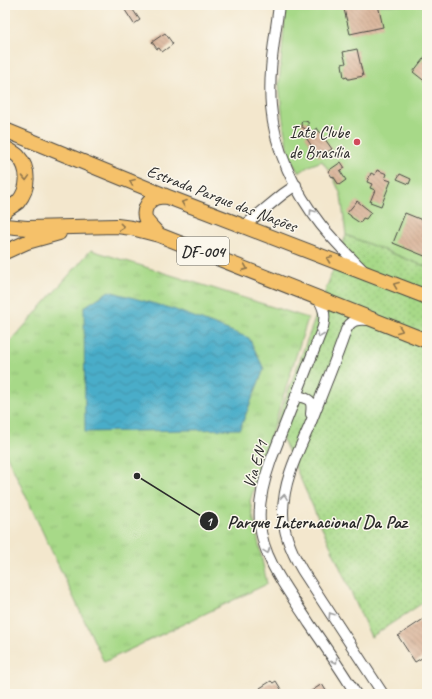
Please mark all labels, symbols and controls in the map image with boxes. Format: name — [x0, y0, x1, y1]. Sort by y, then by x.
place label: Iate Clube de Brasília — [289, 122, 350, 163]
marker: Iate Clube de Brasília — [352, 137, 362, 147]
street label: Estrada Parque das Nações — [144, 160, 302, 238]
one-way arrow — [22, 175, 30, 181]
one-way arrow — [128, 178, 135, 186]
one-way arrow — [181, 200, 189, 208]
one-way arrow — [310, 210, 317, 217]
one-way arrow — [119, 222, 125, 231]
road number: DF-004 — [177, 237, 229, 265]
one-way arrow — [326, 256, 333, 264]
one-way arrow — [241, 264, 248, 272]
one-way arrow — [393, 282, 400, 290]
one-way arrow — [396, 326, 403, 334]
one-way arrow — [317, 331, 325, 338]
street label: Via EN1 — [238, 437, 273, 491]
one-way arrow — [280, 494, 289, 500]
callout: Parque Internacional Da Paz — [199, 506, 415, 536]
text: Parque Internacional Da Paz — [227, 511, 409, 533]
text: 1 — [206, 514, 213, 530]
one-way arrow — [262, 547, 270, 554]
one-way arrow — [329, 612, 336, 619]
one-way arrow — [330, 657, 338, 664]

